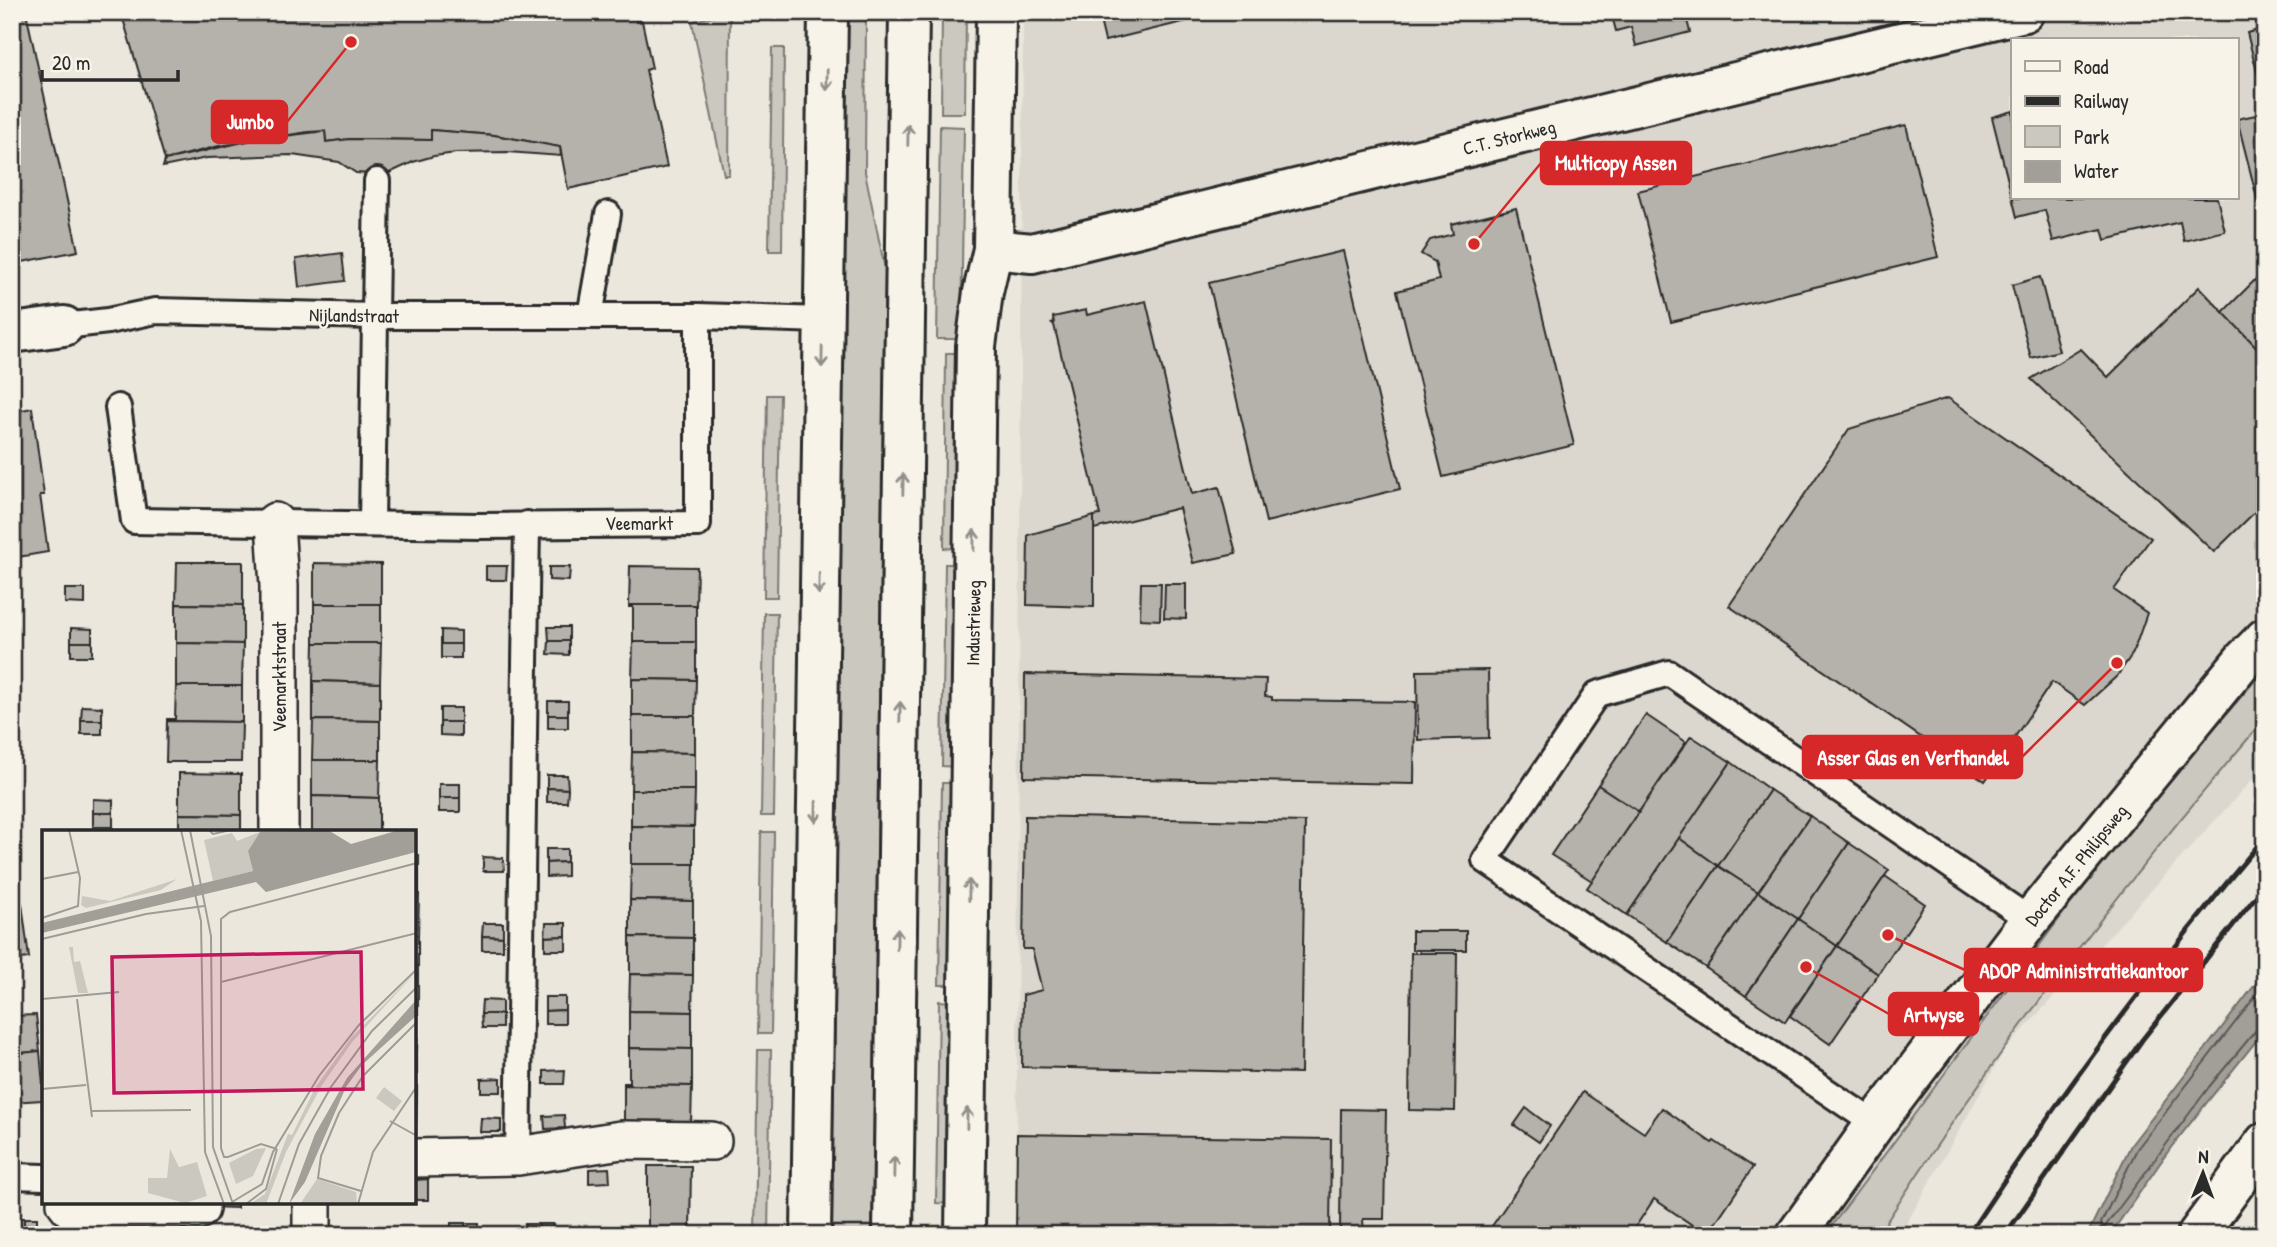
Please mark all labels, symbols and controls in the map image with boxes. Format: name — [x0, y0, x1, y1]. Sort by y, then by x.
scale bar — [42, 38, 178, 82]
legend — [2011, 38, 2238, 200]
text: 20 m — [52, 48, 90, 77]
text: Road — [2074, 52, 2108, 81]
one-way arrow — [820, 69, 834, 92]
text: Railway — [2074, 86, 2129, 115]
callout: Jumbo — [212, 101, 287, 143]
text: Jumbo — [226, 107, 274, 136]
street label: C.T. Storkweg — [1460, 113, 1558, 161]
text: Park — [2074, 122, 2109, 151]
one-way arrow — [901, 124, 915, 147]
callout: Multicopy Assen — [1541, 142, 1691, 184]
text: Multicopy Assen — [1555, 148, 1677, 178]
text: Water — [2074, 156, 2119, 185]
street label: Nijlandstraat — [309, 301, 400, 329]
one-way arrow — [815, 345, 829, 368]
one-way arrow — [896, 473, 910, 496]
street label: Veemarkt — [605, 510, 673, 536]
one-way arrow — [967, 529, 980, 552]
one-way arrow — [812, 573, 826, 596]
street label: Industrieweg — [959, 580, 987, 666]
street label: Veemarktstraat — [266, 621, 292, 732]
one-way arrow — [893, 700, 907, 723]
callout: Asser Glas en Verfhandel — [1803, 736, 2022, 778]
text: Asser Glas en Verfhandel — [1817, 743, 2009, 772]
street label: Doctor A.F. Philipsweg — [2019, 799, 2133, 931]
one-way arrow — [809, 800, 823, 823]
inset map — [42, 830, 416, 1205]
one-way arrow — [962, 879, 976, 902]
one-way arrow — [890, 928, 904, 951]
callout: ADOP Administratiekantoor — [1965, 949, 2202, 991]
text: ADOP Administratiekantoor — [1979, 956, 2189, 985]
callout: Artwyse — [1889, 993, 1978, 1035]
text: Artwyse — [1904, 1000, 1965, 1030]
one-way arrow — [960, 1106, 973, 1129]
north arrow — [2168, 1138, 2238, 1208]
text: N — [2198, 1143, 2209, 1169]
one-way arrow — [887, 1155, 901, 1178]

